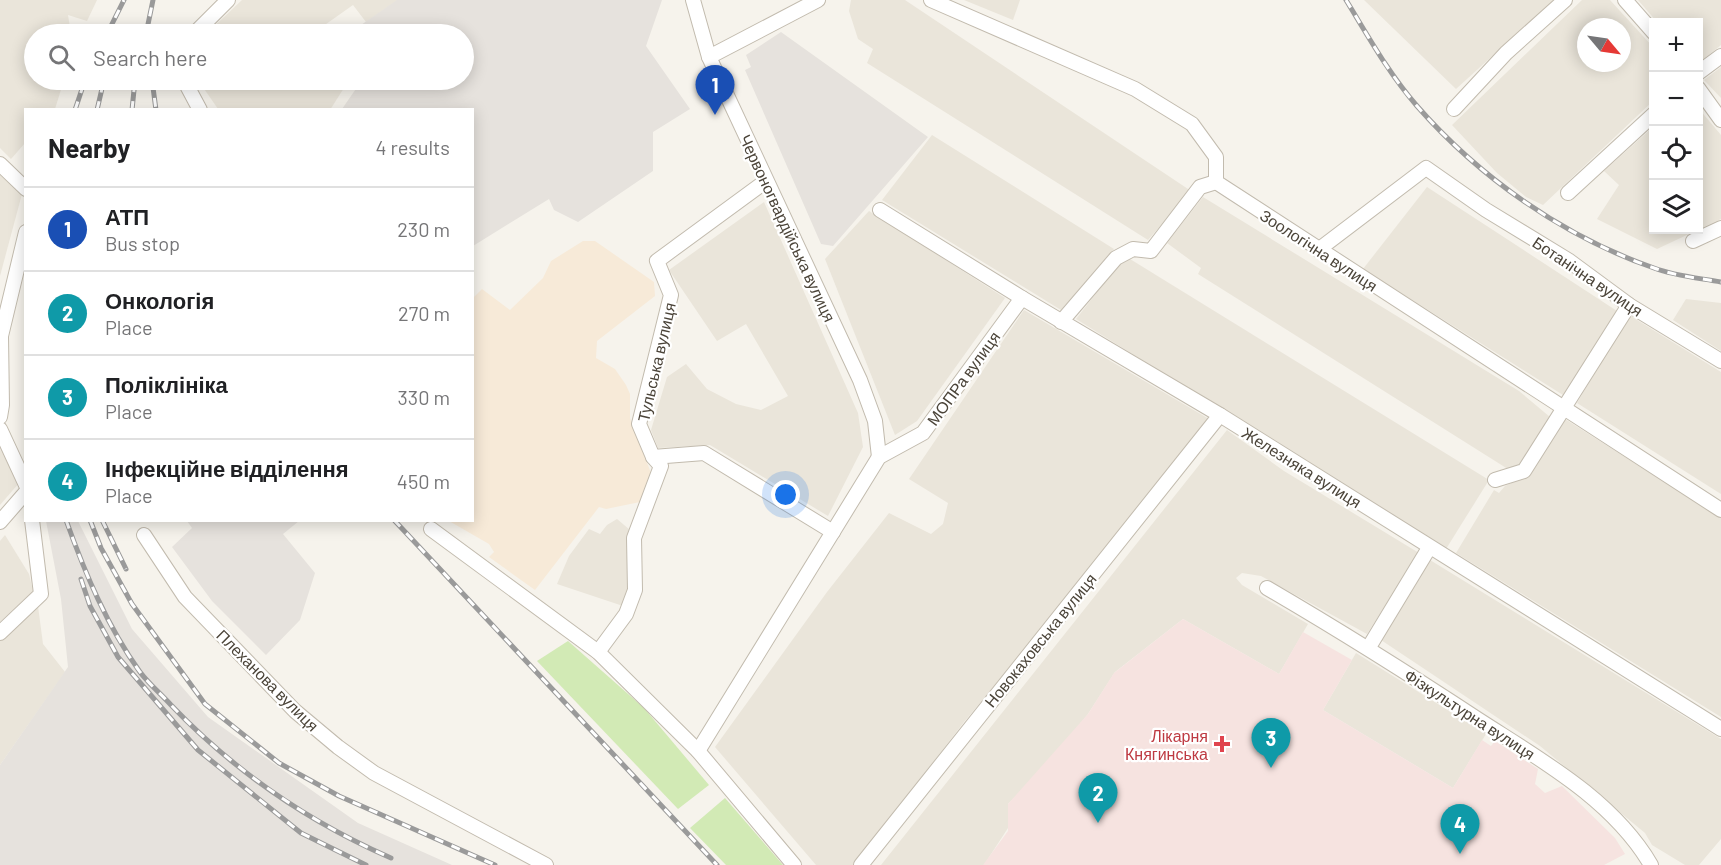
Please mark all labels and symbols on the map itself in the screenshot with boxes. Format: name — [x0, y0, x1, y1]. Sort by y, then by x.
north arrow — [1577, 18, 1631, 72]
pin: 1 — [696, 66, 734, 115]
street label: Червоногвардійська вулиця — [736, 131, 840, 325]
street label: Зоологічна вулиця — [1257, 205, 1381, 295]
street label: Ботанічна вулиця — [1529, 232, 1647, 320]
street label: Тульська вулиця — [633, 300, 679, 424]
street label: МОПРа вулиця — [923, 327, 1003, 429]
street label: Железняка вулиця — [1239, 423, 1365, 511]
your location — [771, 480, 800, 509]
street label: Новокаховська вулиця — [980, 569, 1100, 711]
street label: Плеханова вулиця — [213, 625, 323, 735]
street label: Фізкультурна вулиця — [1401, 665, 1539, 763]
pin: 3 — [1252, 718, 1290, 768]
place label: Лікарня Княгинська — [1125, 726, 1208, 763]
marker: Лікарня Княгинська — [1213, 735, 1231, 753]
pin: 2 — [1078, 774, 1118, 823]
pin: 4 — [1440, 804, 1480, 854]

